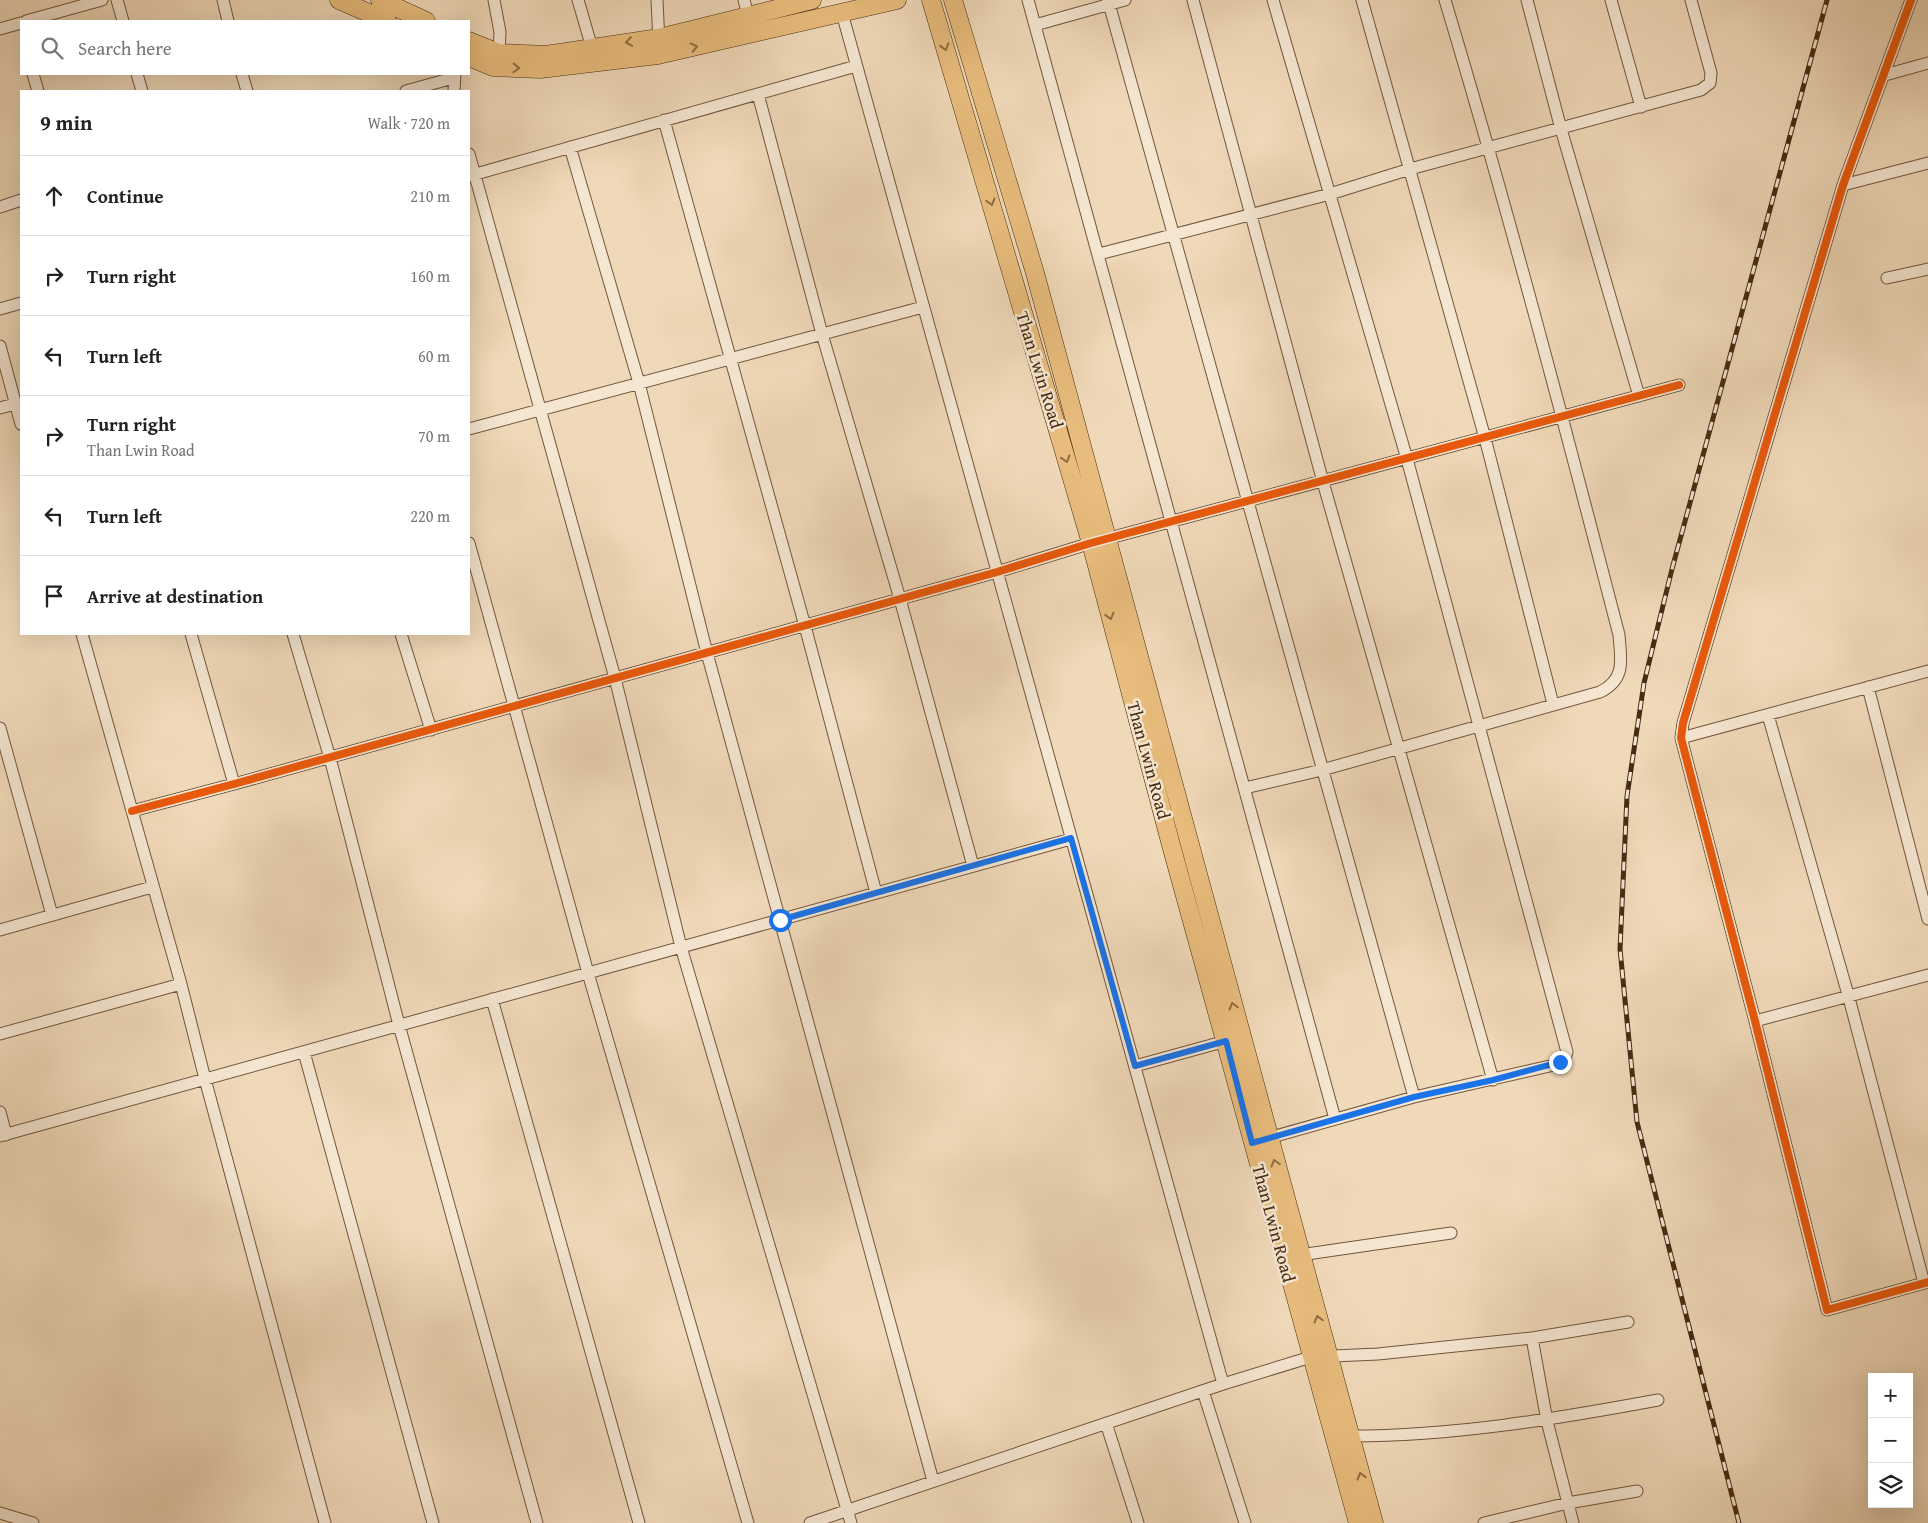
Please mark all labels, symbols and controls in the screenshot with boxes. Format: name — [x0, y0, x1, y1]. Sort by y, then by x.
search box — [20, 20, 470, 75]
icon: search — [38, 34, 66, 62]
text: Search here — [78, 34, 172, 62]
one-way arrow — [624, 37, 633, 47]
one-way arrow — [689, 42, 698, 53]
one-way arrow — [940, 42, 950, 50]
one-way arrow — [512, 62, 520, 73]
text: 9 min — [40, 107, 92, 138]
text: Walk · 720 m — [367, 111, 450, 135]
icon: ahead — [40, 182, 68, 210]
text: Continue — [87, 182, 164, 210]
text: 210 m — [410, 184, 450, 208]
one-way arrow — [986, 198, 996, 206]
icon: right — [40, 262, 68, 290]
text: Turn right — [87, 262, 176, 290]
text: 160 m — [410, 264, 450, 288]
street label: Than Lwin Road — [1009, 308, 1071, 432]
icon: left — [40, 342, 68, 370]
text: Turn left — [87, 342, 162, 370]
text: 60 m — [418, 344, 450, 368]
text: Turn right — [87, 410, 176, 438]
icon: right — [40, 422, 68, 450]
text: 70 m — [418, 424, 450, 448]
text: Than Lwin Road — [87, 438, 195, 462]
one-way arrow — [1061, 455, 1071, 463]
icon: left — [40, 502, 68, 530]
text: Turn left — [87, 502, 162, 530]
text: 220 m — [410, 504, 450, 528]
icon: arrive — [40, 582, 68, 610]
text: Arrive at destination — [87, 582, 263, 610]
one-way arrow — [1105, 611, 1115, 619]
street label: Than Lwin Road — [1120, 698, 1178, 822]
route start — [769, 909, 792, 932]
one-way arrow — [1229, 1002, 1239, 1010]
route end — [1549, 1051, 1572, 1074]
one-way arrow — [1271, 1159, 1281, 1167]
street label: Than Lwin Road — [1245, 1161, 1303, 1285]
one-way arrow — [1313, 1316, 1323, 1324]
map controls — [1868, 1373, 1913, 1508]
button: + — [1868, 1373, 1913, 1418]
button: − — [1868, 1418, 1913, 1463]
button: layers — [1868, 1463, 1913, 1508]
one-way arrow — [1356, 1472, 1367, 1480]

